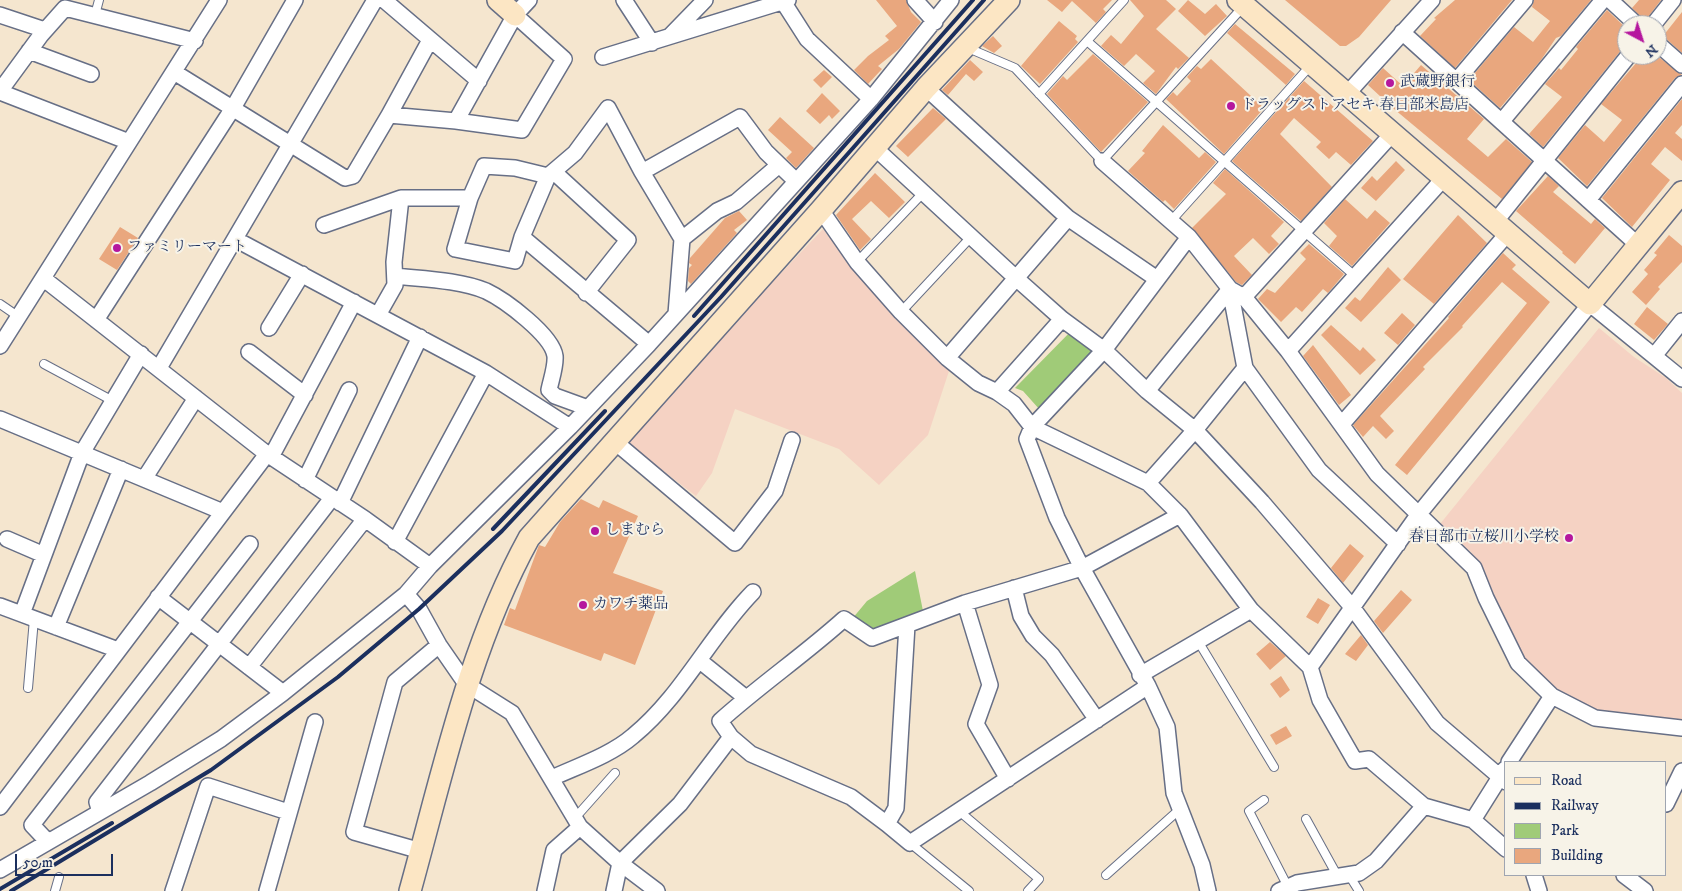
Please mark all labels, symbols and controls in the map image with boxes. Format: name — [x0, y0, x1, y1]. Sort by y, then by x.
north arrow — [1617, 15, 1667, 65]
text: N — [1641, 40, 1661, 61]
place label: 武蔵野銀行 — [1400, 74, 1475, 92]
marker: 武蔵野銀行 — [1384, 77, 1396, 89]
place label: ドラッグストアセキ 春日部米島店 — [1241, 97, 1469, 115]
marker: ドラッグストアセキ 春日部米島店 — [1225, 100, 1237, 112]
place label: ファミリーマート — [127, 239, 247, 257]
marker: ファミリーマート — [111, 242, 123, 254]
place label: しまむら — [605, 522, 665, 540]
marker: しまむら — [589, 525, 601, 537]
place label: 春日部市立桜川小学校 — [1409, 529, 1559, 547]
marker: 春日部市立桜川小学校 — [1563, 532, 1575, 544]
place label: カワチ薬品 — [593, 596, 668, 614]
marker: カワチ薬品 — [577, 599, 589, 611]
legend — [1504, 761, 1667, 876]
text: Road — [1551, 771, 1582, 790]
text: Railway — [1551, 796, 1599, 815]
text: Park — [1551, 821, 1579, 840]
scale bar — [18, 844, 115, 876]
text: Building — [1551, 846, 1603, 865]
text: 50 m — [23, 853, 53, 872]

